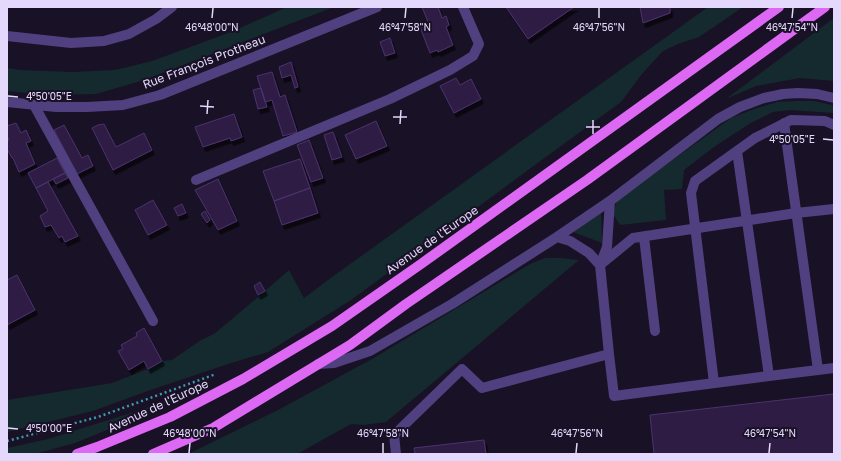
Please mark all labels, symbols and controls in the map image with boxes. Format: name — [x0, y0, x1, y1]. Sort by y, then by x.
text: 46°48'00"N — [185, 21, 239, 33]
text: 46°47'58"N — [379, 21, 431, 33]
text: 46°47'56"N — [573, 21, 625, 33]
text: 46°47'54"N — [766, 21, 818, 33]
street label: Rue François Protheau — [140, 31, 267, 92]
text: 4°50'05"E — [26, 90, 72, 102]
text: 4°50'05"E — [769, 133, 815, 145]
street label: Avenue de l'Europe — [383, 202, 481, 277]
street label: Avenue de l'Europe — [105, 376, 211, 435]
text: 4°50'00"E — [26, 422, 72, 434]
text: 46°48'00"N — [163, 427, 217, 439]
text: 46°47'58"N — [357, 427, 409, 439]
text: 46°47'56"N — [551, 427, 603, 439]
text: 46°47'54"N — [744, 427, 796, 439]

